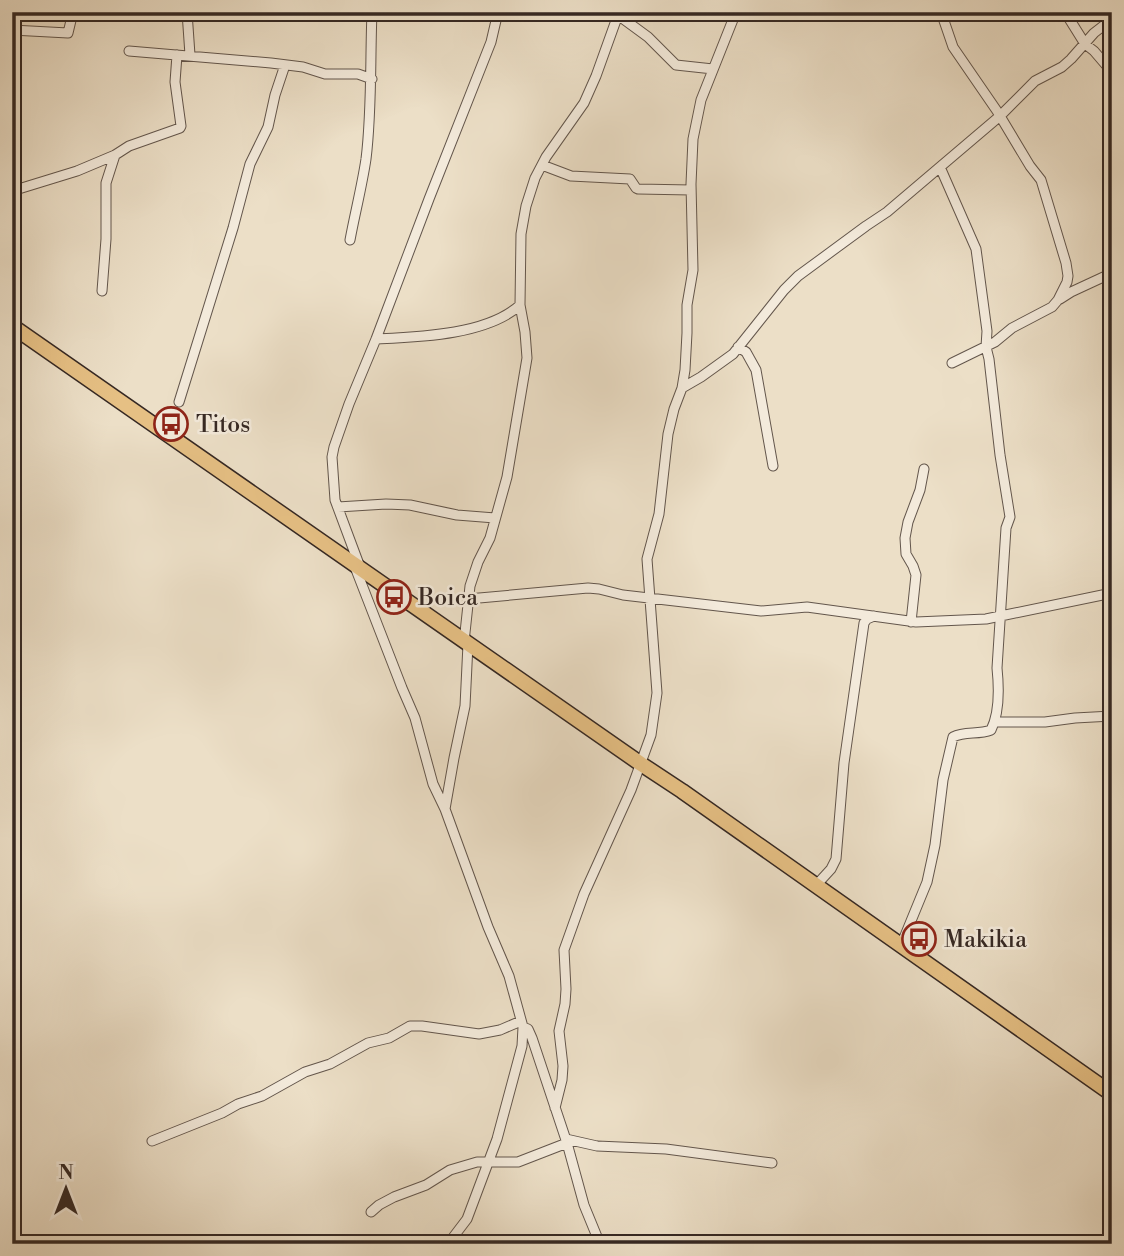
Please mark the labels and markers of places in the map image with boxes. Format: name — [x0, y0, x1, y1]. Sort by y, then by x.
bus stop icon: Titos — [152, 405, 190, 443]
place label: Titos — [196, 411, 250, 439]
bus stop icon: Boica — [375, 578, 413, 616]
place label: Boica — [417, 584, 478, 612]
bus stop icon: Makikia — [900, 920, 938, 958]
place label: Makikia — [944, 926, 1027, 954]

